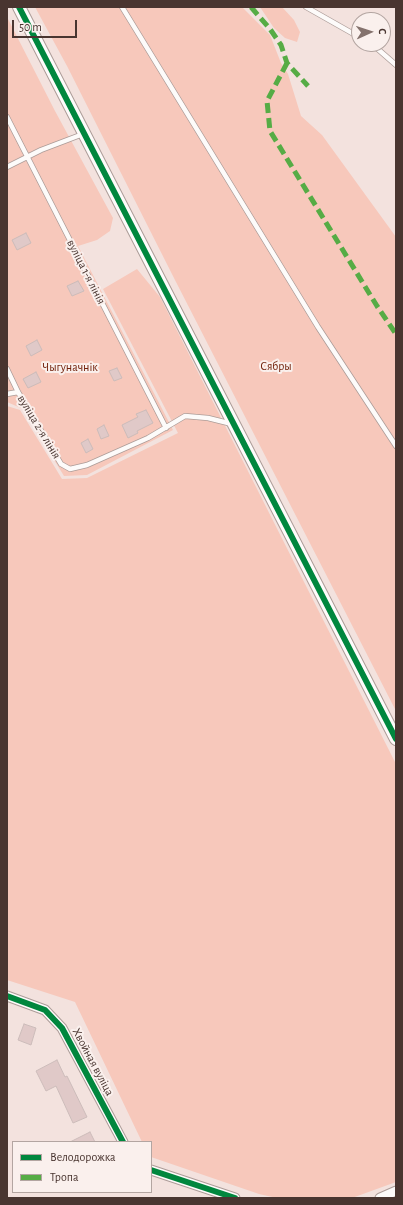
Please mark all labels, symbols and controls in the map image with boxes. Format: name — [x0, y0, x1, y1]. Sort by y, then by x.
scale bar — [14, 12, 79, 38]
north arrow — [351, 12, 391, 52]
text: 50 m — [19, 21, 42, 33]
text: С — [377, 28, 388, 35]
street label: вуліца 1-я лінія — [63, 237, 109, 307]
park label: Сябры — [260, 359, 292, 373]
park label: Чыгуначнік — [42, 360, 98, 374]
street label: вуліца 2-я лінія — [14, 392, 64, 462]
street label: Хвойная вуліца — [69, 1026, 117, 1098]
legend — [12, 1141, 152, 1193]
text: Велодорожка — [50, 1151, 116, 1163]
text: Тропа — [50, 1171, 78, 1183]

